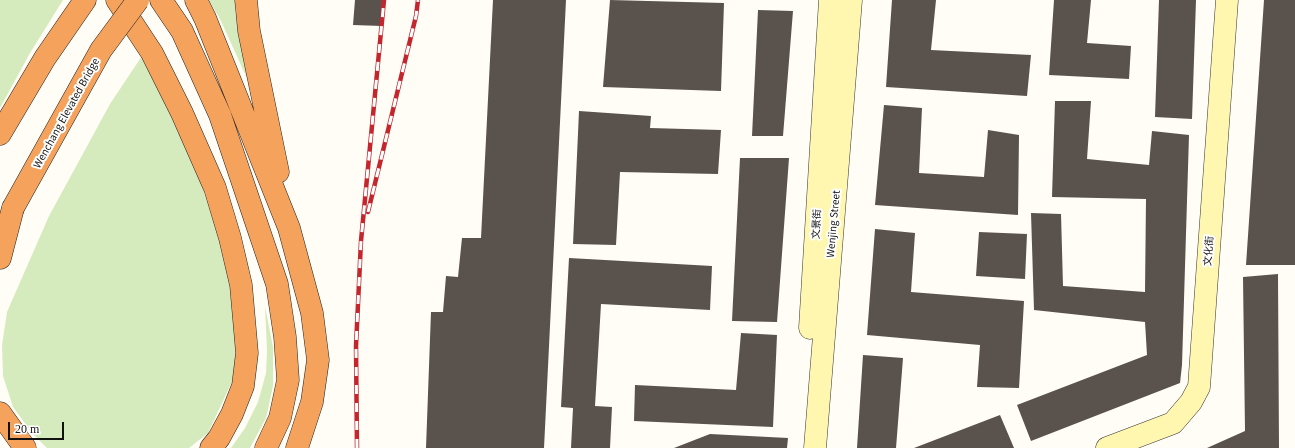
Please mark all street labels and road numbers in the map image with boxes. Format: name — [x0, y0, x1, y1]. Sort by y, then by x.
street label: Wenchang Elevated Bridge — [31, 56, 101, 170]
street label: Wenjing Street — [824, 190, 842, 258]
street label: 文景街 — [809, 209, 823, 239]
street label: 文化街 — [1201, 236, 1215, 266]

